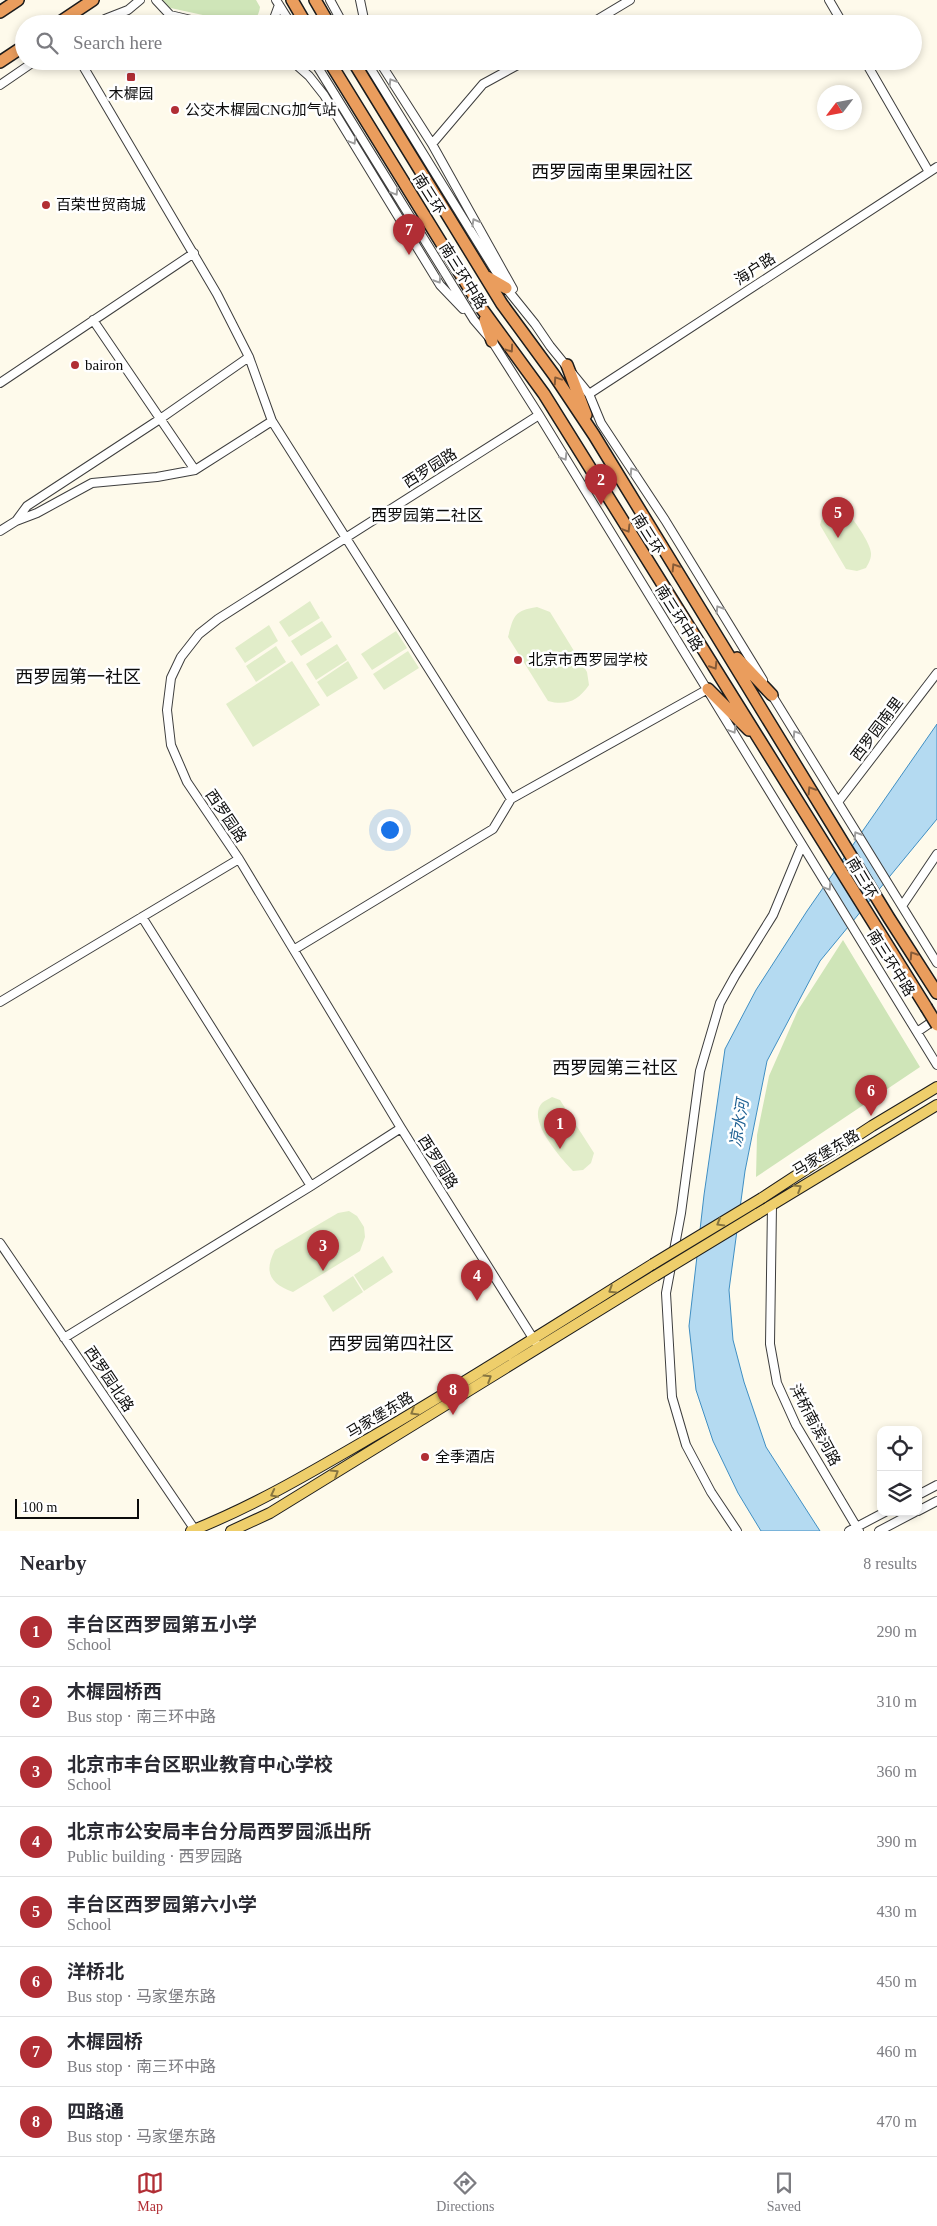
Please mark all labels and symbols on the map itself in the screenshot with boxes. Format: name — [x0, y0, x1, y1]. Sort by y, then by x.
marker: 木樨园 — [125, 71, 137, 83]
one-way arrow — [389, 78, 399, 87]
north arrow — [817, 85, 862, 130]
place label: 木樨园 — [108, 86, 154, 102]
place label: 公交木樨园CNG加气站 — [185, 102, 337, 118]
marker: 公交木樨园CNG加气站 — [169, 104, 181, 116]
one-way arrow — [346, 136, 356, 145]
district label: 西罗园南里果园社区 — [531, 162, 693, 182]
street label: 南三环 — [410, 171, 448, 217]
one-way arrow — [388, 187, 398, 196]
place label: 百荣世贸商城 — [56, 197, 146, 213]
marker: 百荣世贸商城 — [40, 199, 52, 211]
pin: 7 — [393, 214, 425, 255]
one-way arrow — [472, 218, 482, 227]
street label: 南三环中路 — [436, 240, 490, 312]
street label: 海户路 — [732, 250, 778, 288]
one-way arrow — [431, 275, 441, 284]
one-way arrow — [504, 343, 513, 353]
place label: bairon — [85, 357, 124, 373]
marker: bairon — [69, 359, 81, 371]
one-way arrow — [554, 376, 564, 385]
street label: 西罗园路 — [400, 445, 460, 491]
one-way arrow — [557, 452, 567, 461]
pin: 2 — [585, 464, 617, 505]
one-way arrow — [629, 467, 639, 476]
pin: 5 — [822, 497, 854, 538]
district label: 西罗园第二社区 — [371, 507, 483, 524]
street label: 南三环 — [629, 511, 667, 557]
one-way arrow — [620, 523, 630, 532]
one-way arrow — [671, 564, 681, 573]
street label: 南三环中路 — [652, 582, 706, 654]
one-way arrow — [716, 605, 725, 614]
place label: 北京市西罗园学校 — [528, 651, 648, 668]
marker: 北京市西罗园学校 — [512, 654, 524, 666]
one-way arrow — [707, 661, 717, 670]
district label: 西罗园第一社区 — [15, 667, 141, 687]
street label: 西罗园南里 — [848, 694, 906, 764]
one-way arrow — [726, 725, 736, 734]
one-way arrow — [792, 730, 802, 739]
one-way arrow — [808, 786, 818, 795]
street label: 西罗园路 — [203, 787, 249, 845]
your location — [377, 817, 403, 843]
one-way arrow — [854, 832, 864, 841]
street label: 南三环 — [844, 855, 880, 901]
one-way arrow — [821, 881, 831, 890]
street label: 南三环中路 — [864, 927, 918, 999]
one-way arrow — [910, 952, 919, 961]
district label: 西罗园第三社区 — [552, 1058, 678, 1078]
pin: 6 — [855, 1075, 887, 1116]
water label: 凉水河 — [727, 1095, 752, 1148]
pin: 1 — [544, 1108, 576, 1149]
street label: 马家堡东路 — [790, 1127, 862, 1179]
street label: 西罗园路 — [415, 1132, 461, 1192]
one-way arrow — [793, 1184, 802, 1194]
one-way arrow — [717, 1217, 726, 1227]
pin: 3 — [307, 1230, 339, 1271]
pin: 4 — [461, 1260, 493, 1301]
one-way arrow — [608, 1284, 617, 1293]
district label: 西罗园第四社区 — [328, 1334, 454, 1354]
street label: 西罗园北路 — [81, 1343, 137, 1415]
pin: 8 — [437, 1374, 469, 1415]
one-way arrow — [482, 1375, 491, 1385]
street label: 洋桥南滨河路 — [787, 1382, 843, 1468]
street label: 马家堡东路 — [344, 1389, 416, 1441]
one-way arrow — [410, 1405, 419, 1415]
place label: 全季酒店 — [435, 1449, 495, 1465]
marker: 全季酒店 — [419, 1451, 431, 1463]
one-way arrow — [329, 1470, 338, 1479]
one-way arrow — [270, 1488, 279, 1498]
scale bar — [15, 1496, 139, 1519]

